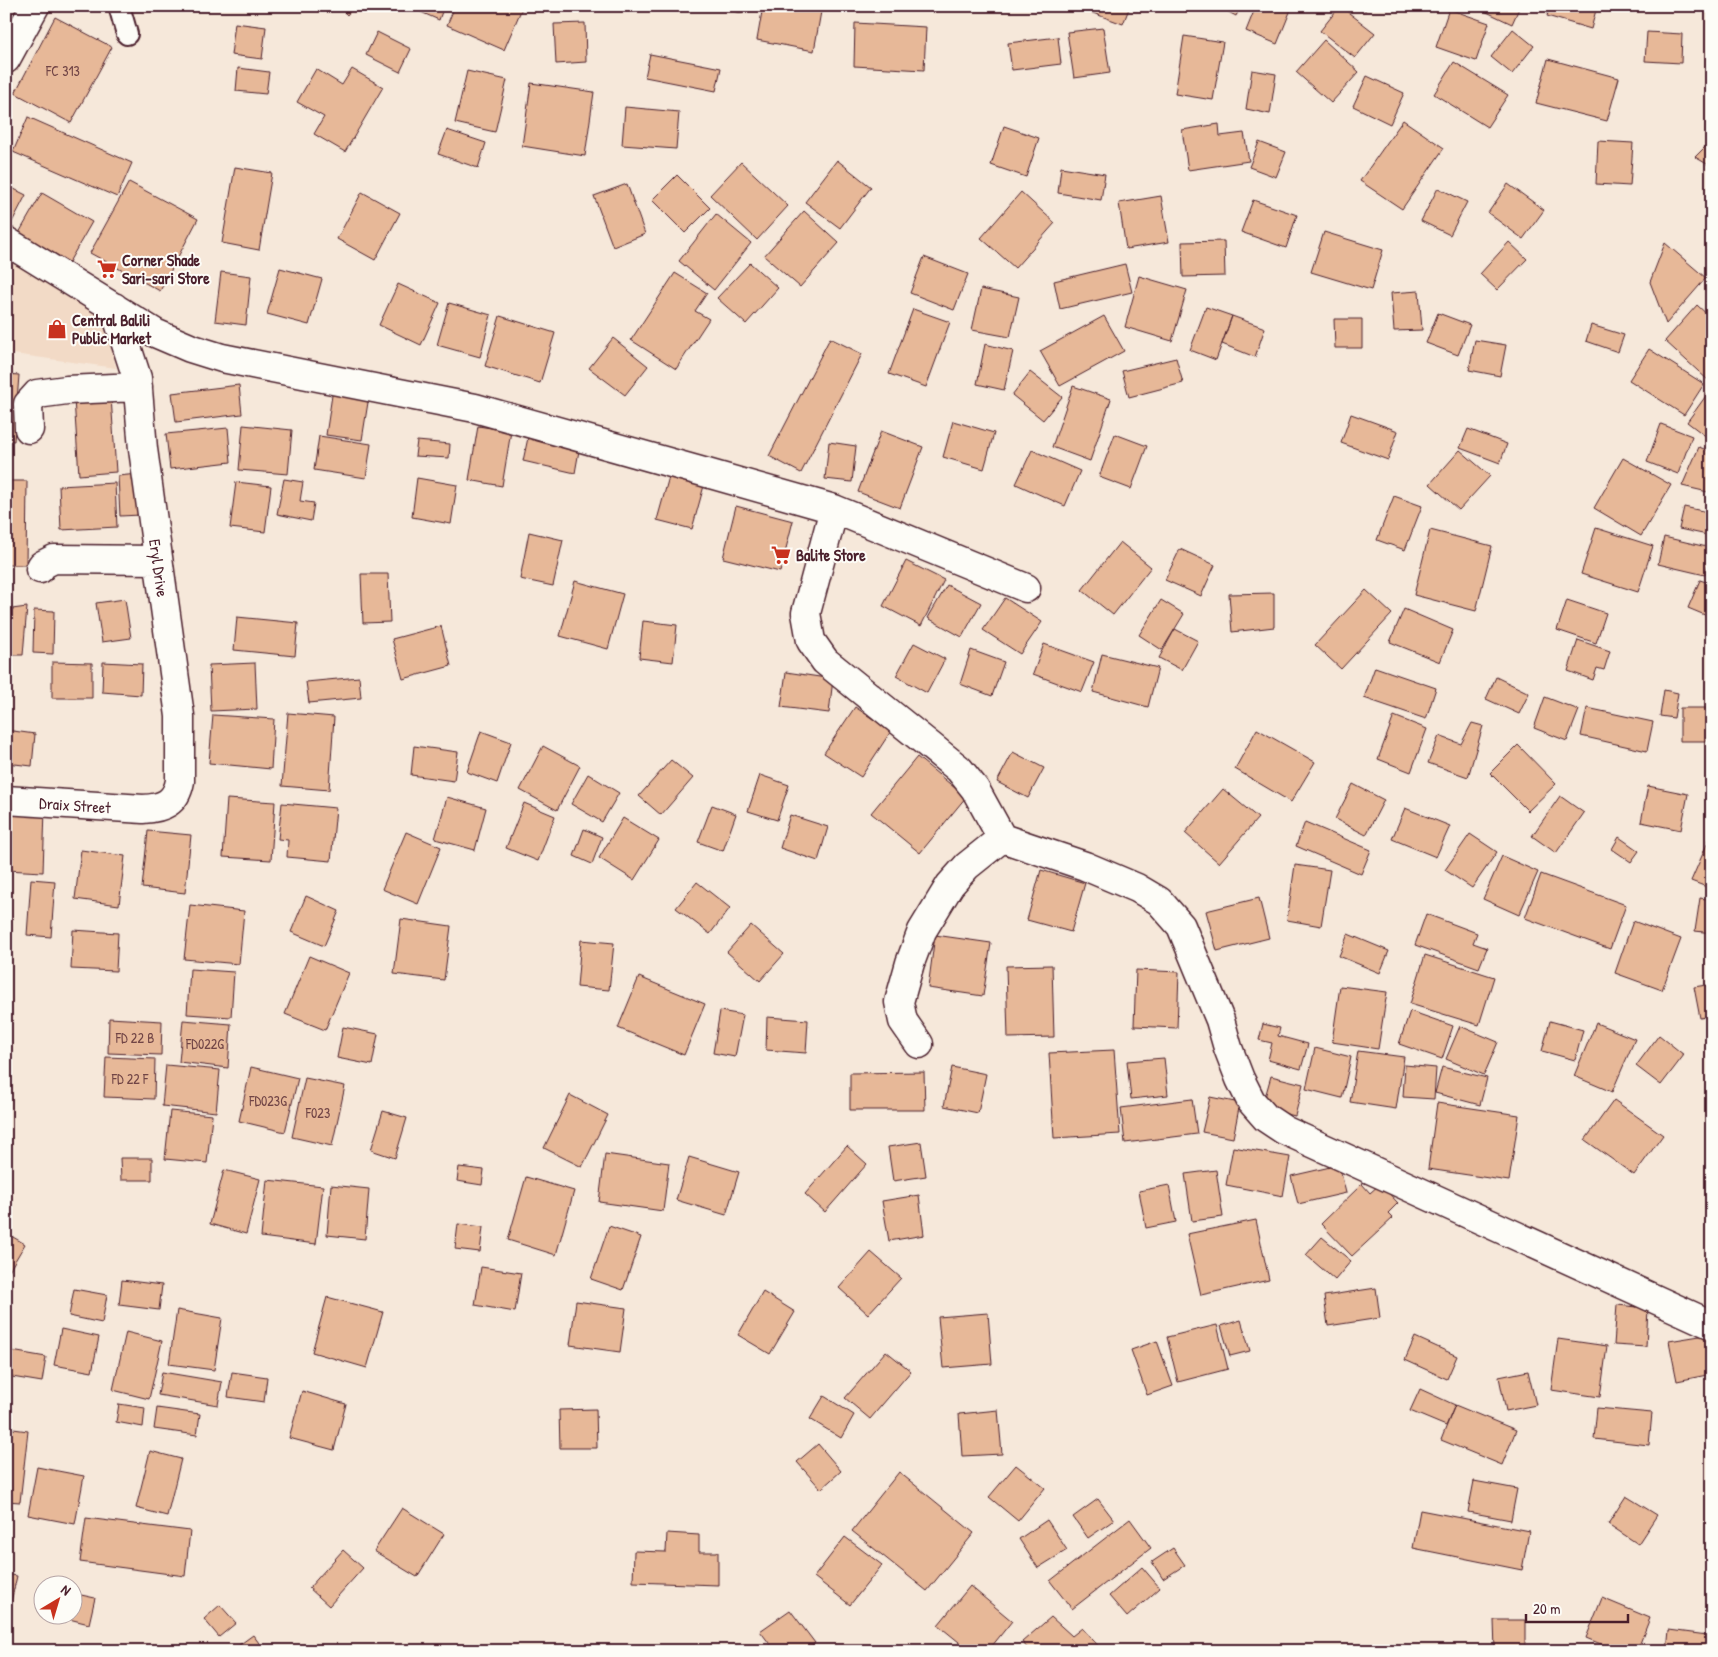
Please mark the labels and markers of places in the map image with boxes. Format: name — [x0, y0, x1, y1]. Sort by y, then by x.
place label: Corner Shade Sari-sari Store — [122, 249, 210, 289]
supermarket icon: Corner Shade Sari-sari Store — [96, 258, 118, 280]
place label: Central Balili Public Market — [72, 309, 151, 349]
shop icon: Central Balili Public Market — [46, 318, 68, 340]
supermarket icon: Balite Store — [770, 544, 792, 566]
place label: Balite Store — [796, 544, 866, 566]

